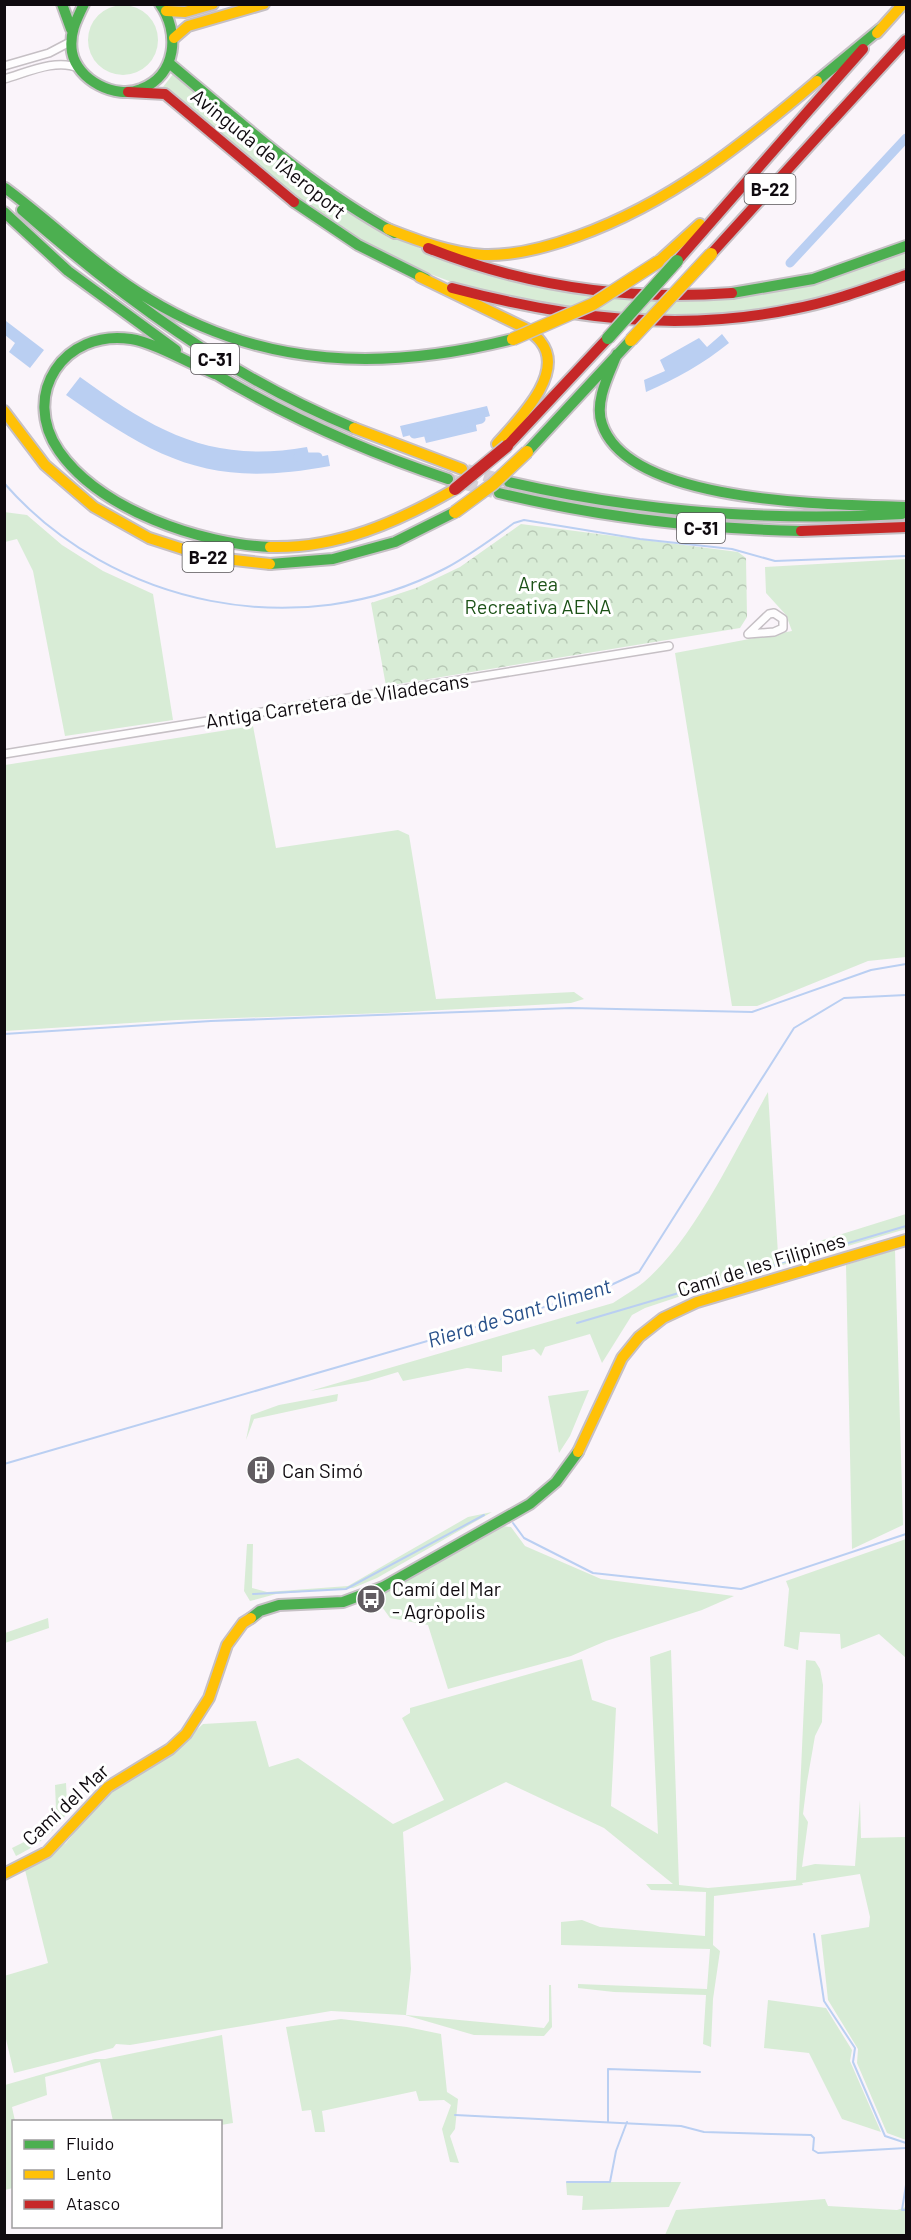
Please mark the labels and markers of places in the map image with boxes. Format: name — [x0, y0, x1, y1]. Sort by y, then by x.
building icon: Can Simó — [245, 1454, 277, 1486]
place label: Can Simó — [282, 1458, 363, 1482]
place label: Camí del Mar - Agròpolis — [392, 1576, 501, 1623]
bus stop icon: Camí del Mar - Agròpolis — [355, 1583, 387, 1615]

